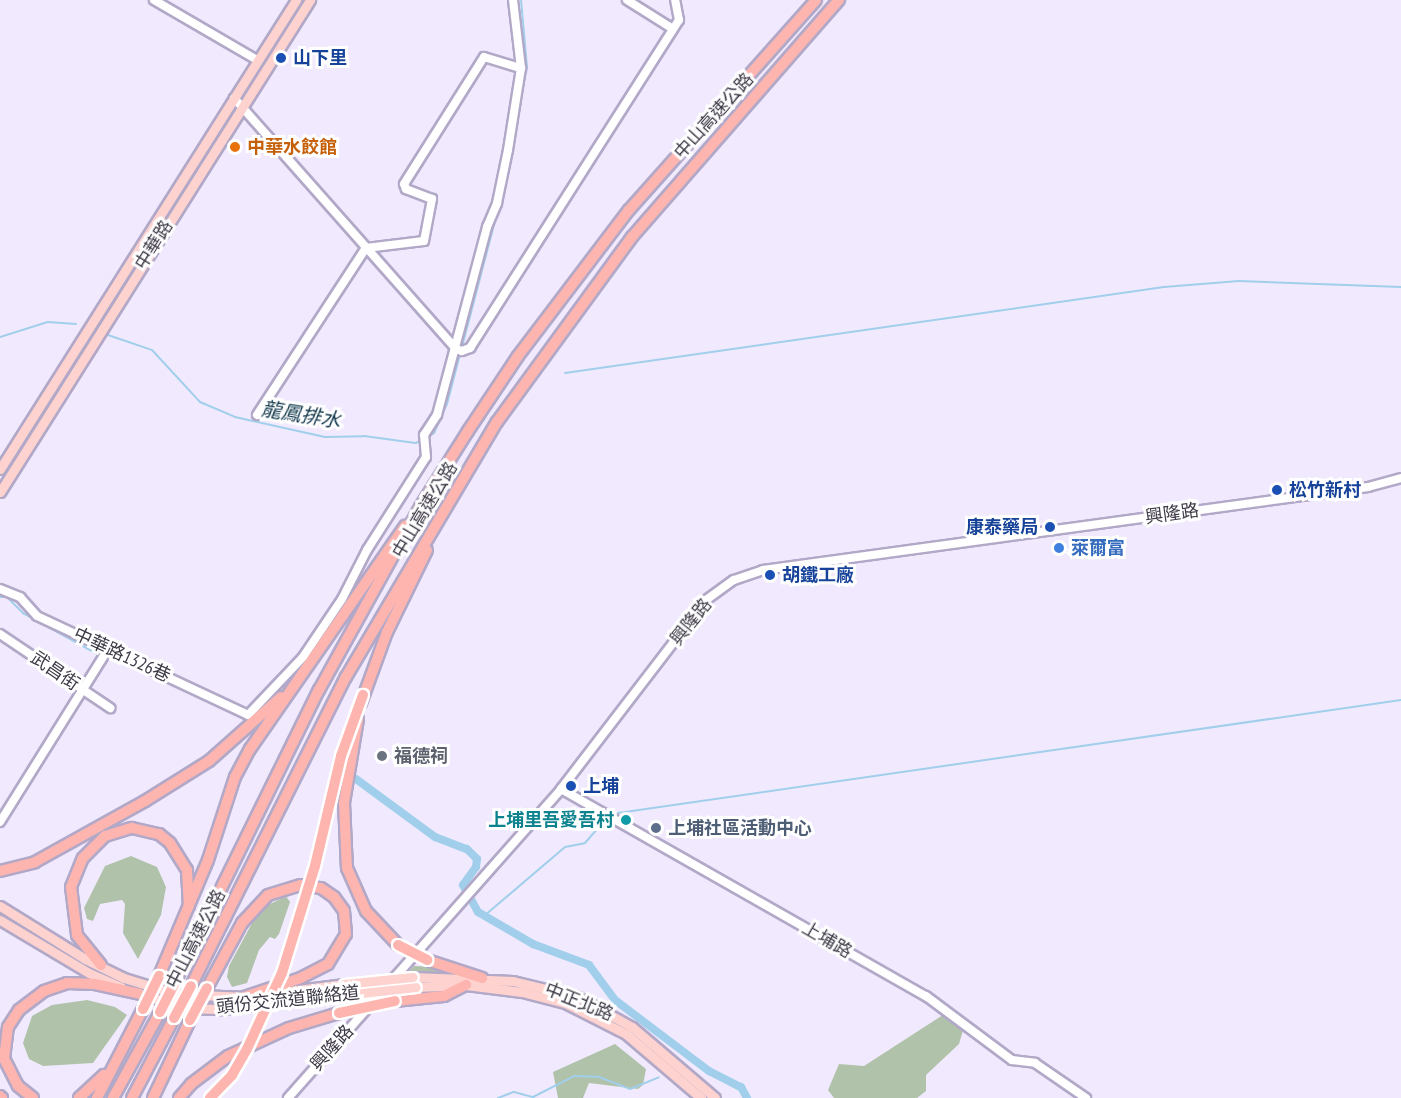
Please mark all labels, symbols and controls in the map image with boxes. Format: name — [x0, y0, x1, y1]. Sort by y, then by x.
place label: 山下里 — [293, 47, 347, 69]
marker: 山下里 — [274, 51, 288, 65]
street label: 中山高速公路 — [670, 69, 758, 163]
place label: 中華水餃館 — [247, 136, 337, 158]
marker: 中華水餃館 — [228, 140, 242, 154]
street label: 中華路 — [131, 216, 177, 274]
water label: 龍鳳排水 — [260, 397, 342, 433]
street label: 中山高速公路 — [388, 458, 462, 562]
place label: 松竹新村 — [1289, 479, 1361, 501]
marker: 松竹新村 — [1270, 483, 1284, 497]
street label: 興隆路 — [1144, 500, 1200, 528]
place label: 康泰藥局 — [966, 516, 1038, 538]
marker: 康泰藥局 — [1043, 520, 1057, 534]
place label: 萊爾富 — [1071, 537, 1125, 559]
marker: 萊爾富 — [1052, 541, 1066, 555]
place label: 胡鐵工廠 — [782, 564, 854, 586]
marker: 胡鐵工廠 — [763, 568, 777, 582]
street label: 興隆路 — [666, 594, 716, 650]
street label: 中華路1326巷 — [70, 623, 174, 687]
street label: 武昌街 — [27, 647, 83, 695]
place label: 福德祠 — [394, 745, 448, 767]
marker: 福德祠 — [375, 749, 389, 763]
place label: 上埔 — [583, 775, 619, 797]
marker: 上埔 — [564, 779, 578, 793]
place label: 上埔里吾愛吾村 — [488, 809, 614, 831]
marker: 上埔里吾愛吾村 — [619, 813, 633, 827]
place label: 上埔社區活動中心 — [668, 817, 812, 839]
marker: 上埔社區活動中心 — [649, 821, 663, 835]
street label: 中山高速公路 — [162, 886, 230, 992]
street label: 上埔路 — [798, 917, 856, 963]
street label: 中正北路 — [542, 979, 616, 1025]
street label: 頭份交流道聯絡道 — [215, 982, 361, 1018]
street label: 興隆路 — [306, 1021, 358, 1075]

